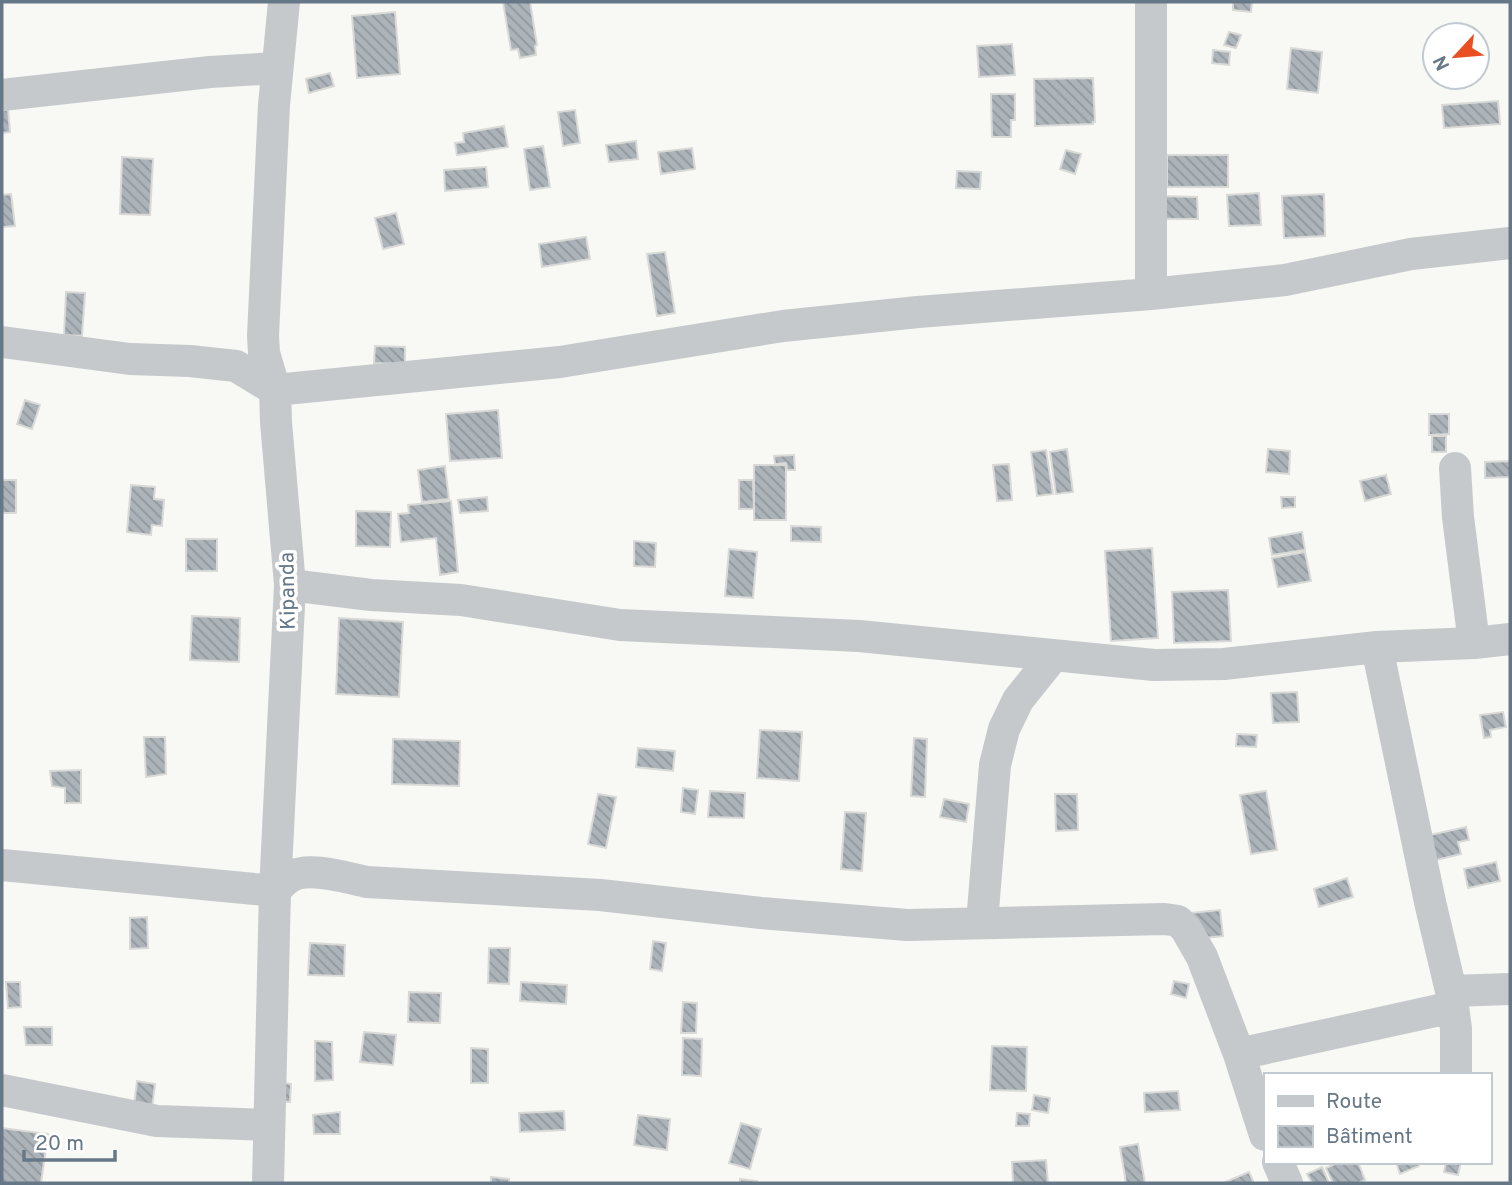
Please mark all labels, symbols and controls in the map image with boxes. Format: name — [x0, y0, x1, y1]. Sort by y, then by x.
north arrow — [1421, 21, 1491, 91]
text: N — [1429, 51, 1456, 74]
street label: Kipanda — [274, 552, 303, 630]
legend — [1264, 1073, 1491, 1164]
text: Route — [1326, 1089, 1382, 1116]
scale bar — [24, 1118, 116, 1162]
text: Bâtiment — [1326, 1124, 1413, 1151]
text: 20 m — [35, 1131, 84, 1158]

